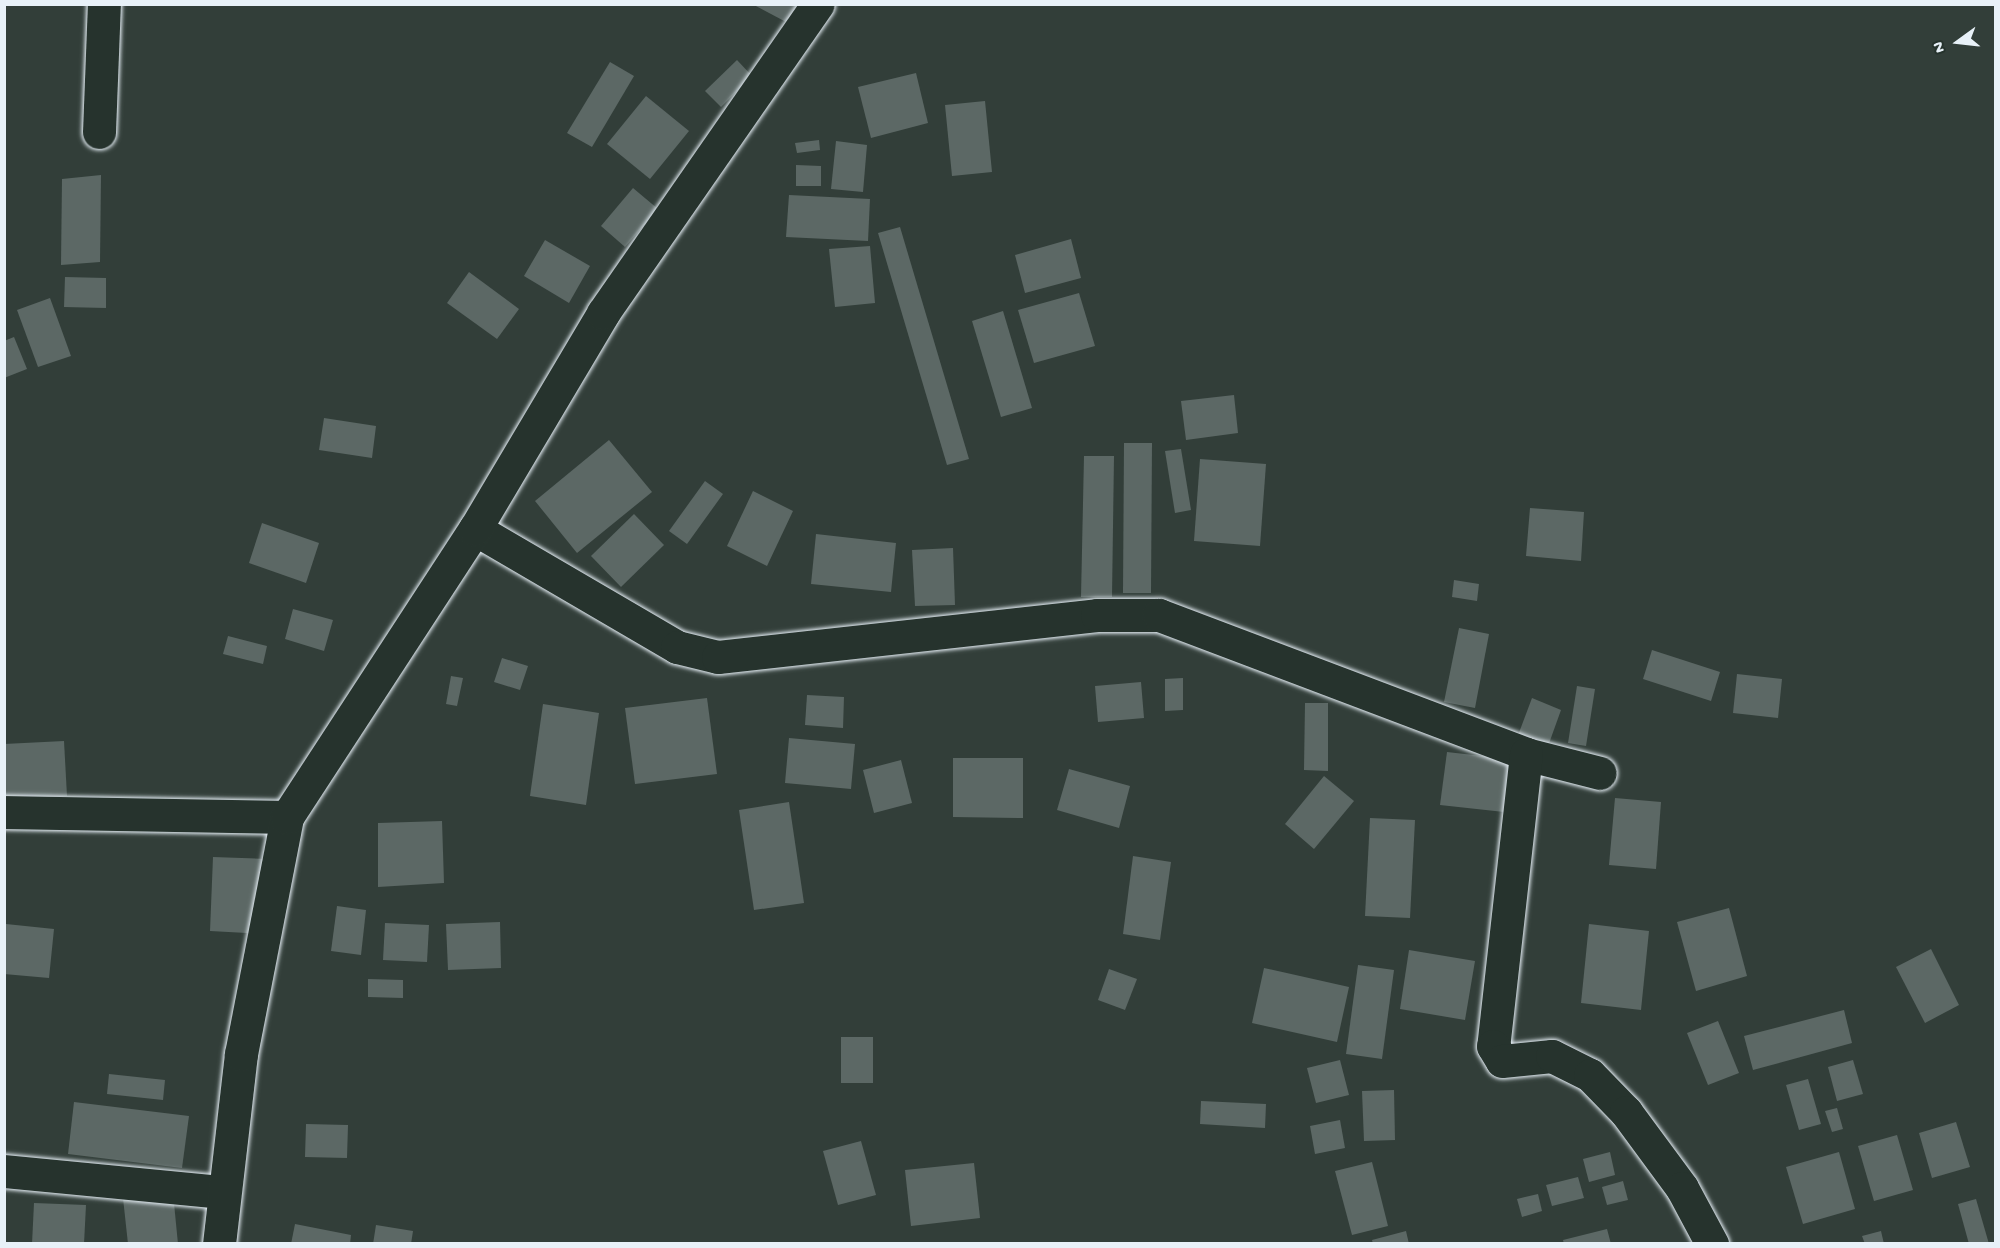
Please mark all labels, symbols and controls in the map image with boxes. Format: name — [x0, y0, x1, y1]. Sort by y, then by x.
north arrow — [1928, 12, 1988, 72]
text: N — [1930, 39, 1951, 54]

